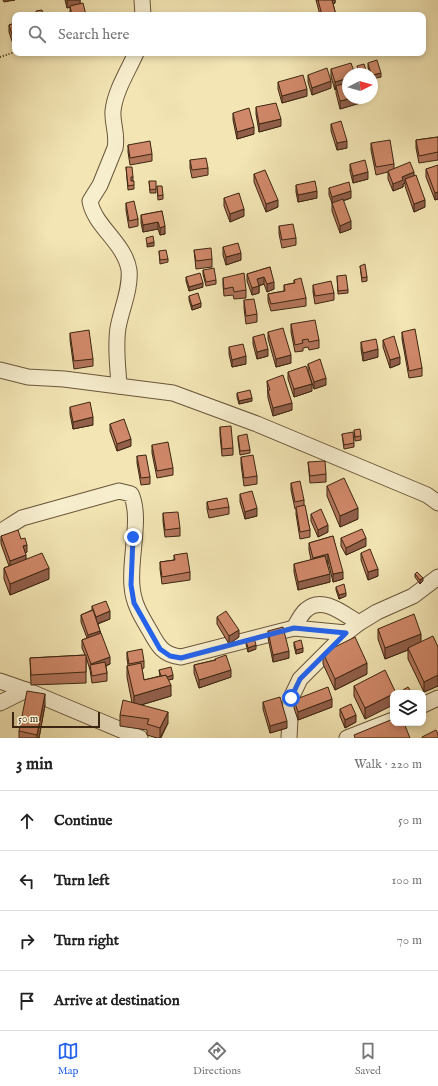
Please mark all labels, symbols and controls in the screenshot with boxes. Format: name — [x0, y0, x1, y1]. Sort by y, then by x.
search box — [12, 12, 426, 56]
icon: search — [26, 23, 48, 45]
text: Search here — [58, 25, 129, 44]
north arrow — [342, 68, 378, 104]
route end — [124, 528, 142, 546]
route start — [282, 689, 300, 707]
map controls — [390, 690, 426, 726]
button: layers — [390, 690, 426, 726]
scale bar — [12, 710, 100, 729]
text: 50 m — [18, 712, 38, 726]
text: 3 min — [16, 754, 53, 775]
text: Walk · 220 m — [354, 756, 422, 773]
icon: ahead — [16, 810, 38, 832]
text: Continue — [54, 811, 112, 830]
text: 50 m — [398, 812, 422, 829]
icon: left — [16, 870, 38, 892]
text: Turn left — [54, 871, 110, 890]
text: 100 m — [392, 872, 422, 889]
icon: right — [16, 930, 38, 952]
text: Turn right — [54, 931, 119, 950]
text: 70 m — [397, 932, 422, 949]
icon: arrive — [16, 990, 38, 1012]
text: Arrive at destination — [54, 991, 180, 1010]
tab: Map — [57, 1040, 79, 1078]
tab: Directions — [193, 1040, 241, 1078]
tab: Saved — [355, 1040, 381, 1078]

